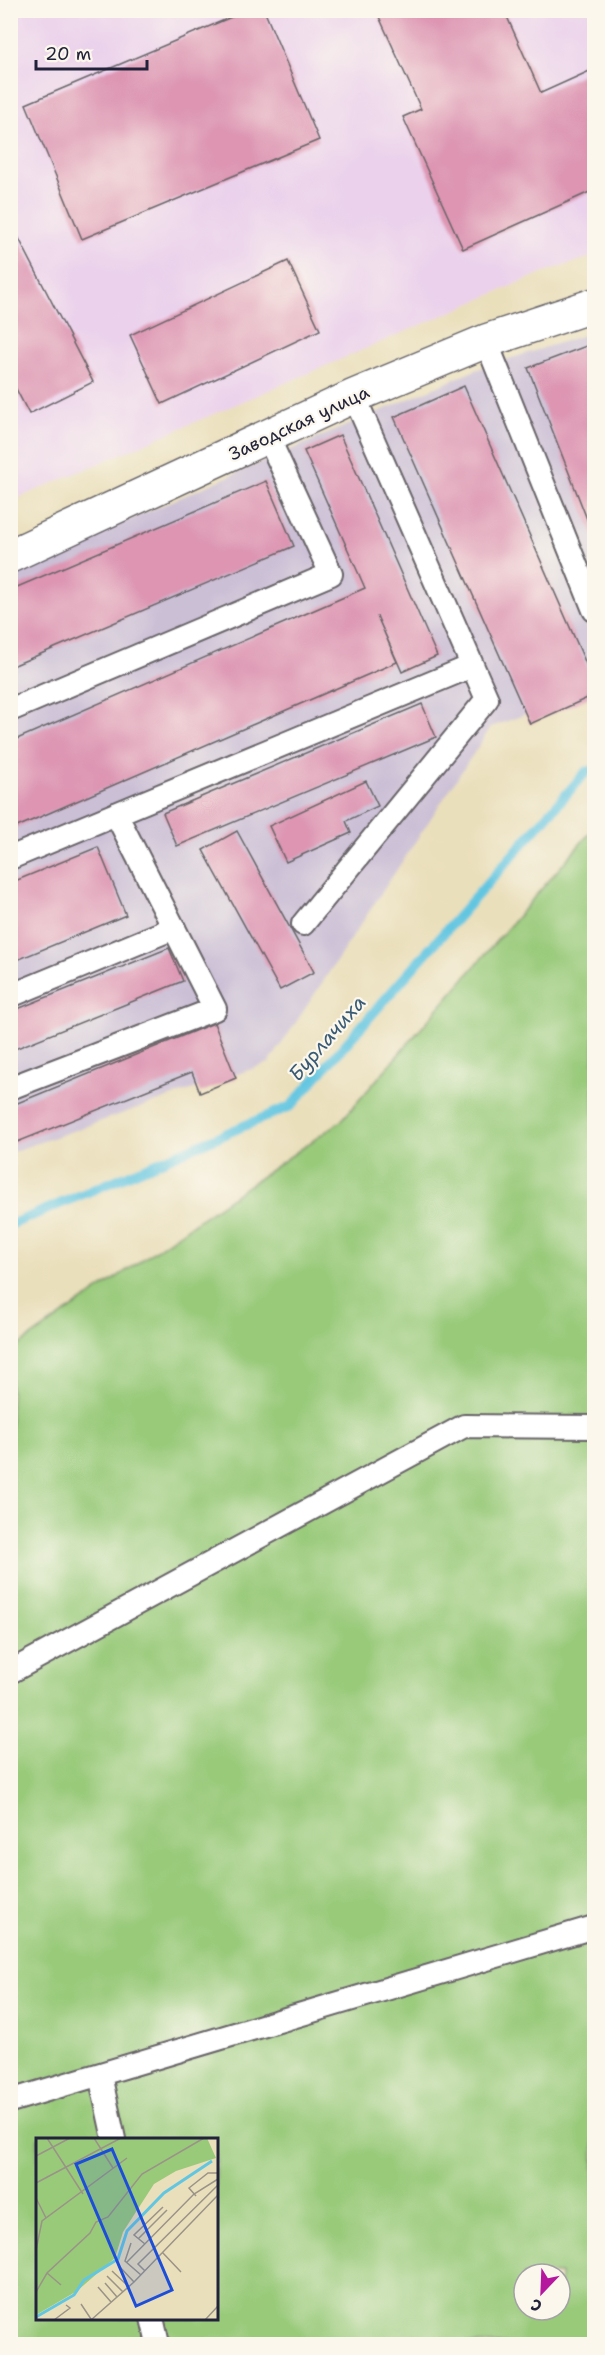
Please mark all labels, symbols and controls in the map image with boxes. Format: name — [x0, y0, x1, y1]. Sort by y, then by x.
scale bar — [36, 33, 147, 71]
text: 20 m — [45, 42, 91, 66]
street label: Заводская улица — [225, 380, 373, 466]
water label: Бурлачиха — [283, 990, 371, 1086]
inset map — [36, 2138, 218, 2319]
north arrow — [512, 2262, 572, 2322]
text: С — [528, 2294, 545, 2317]

